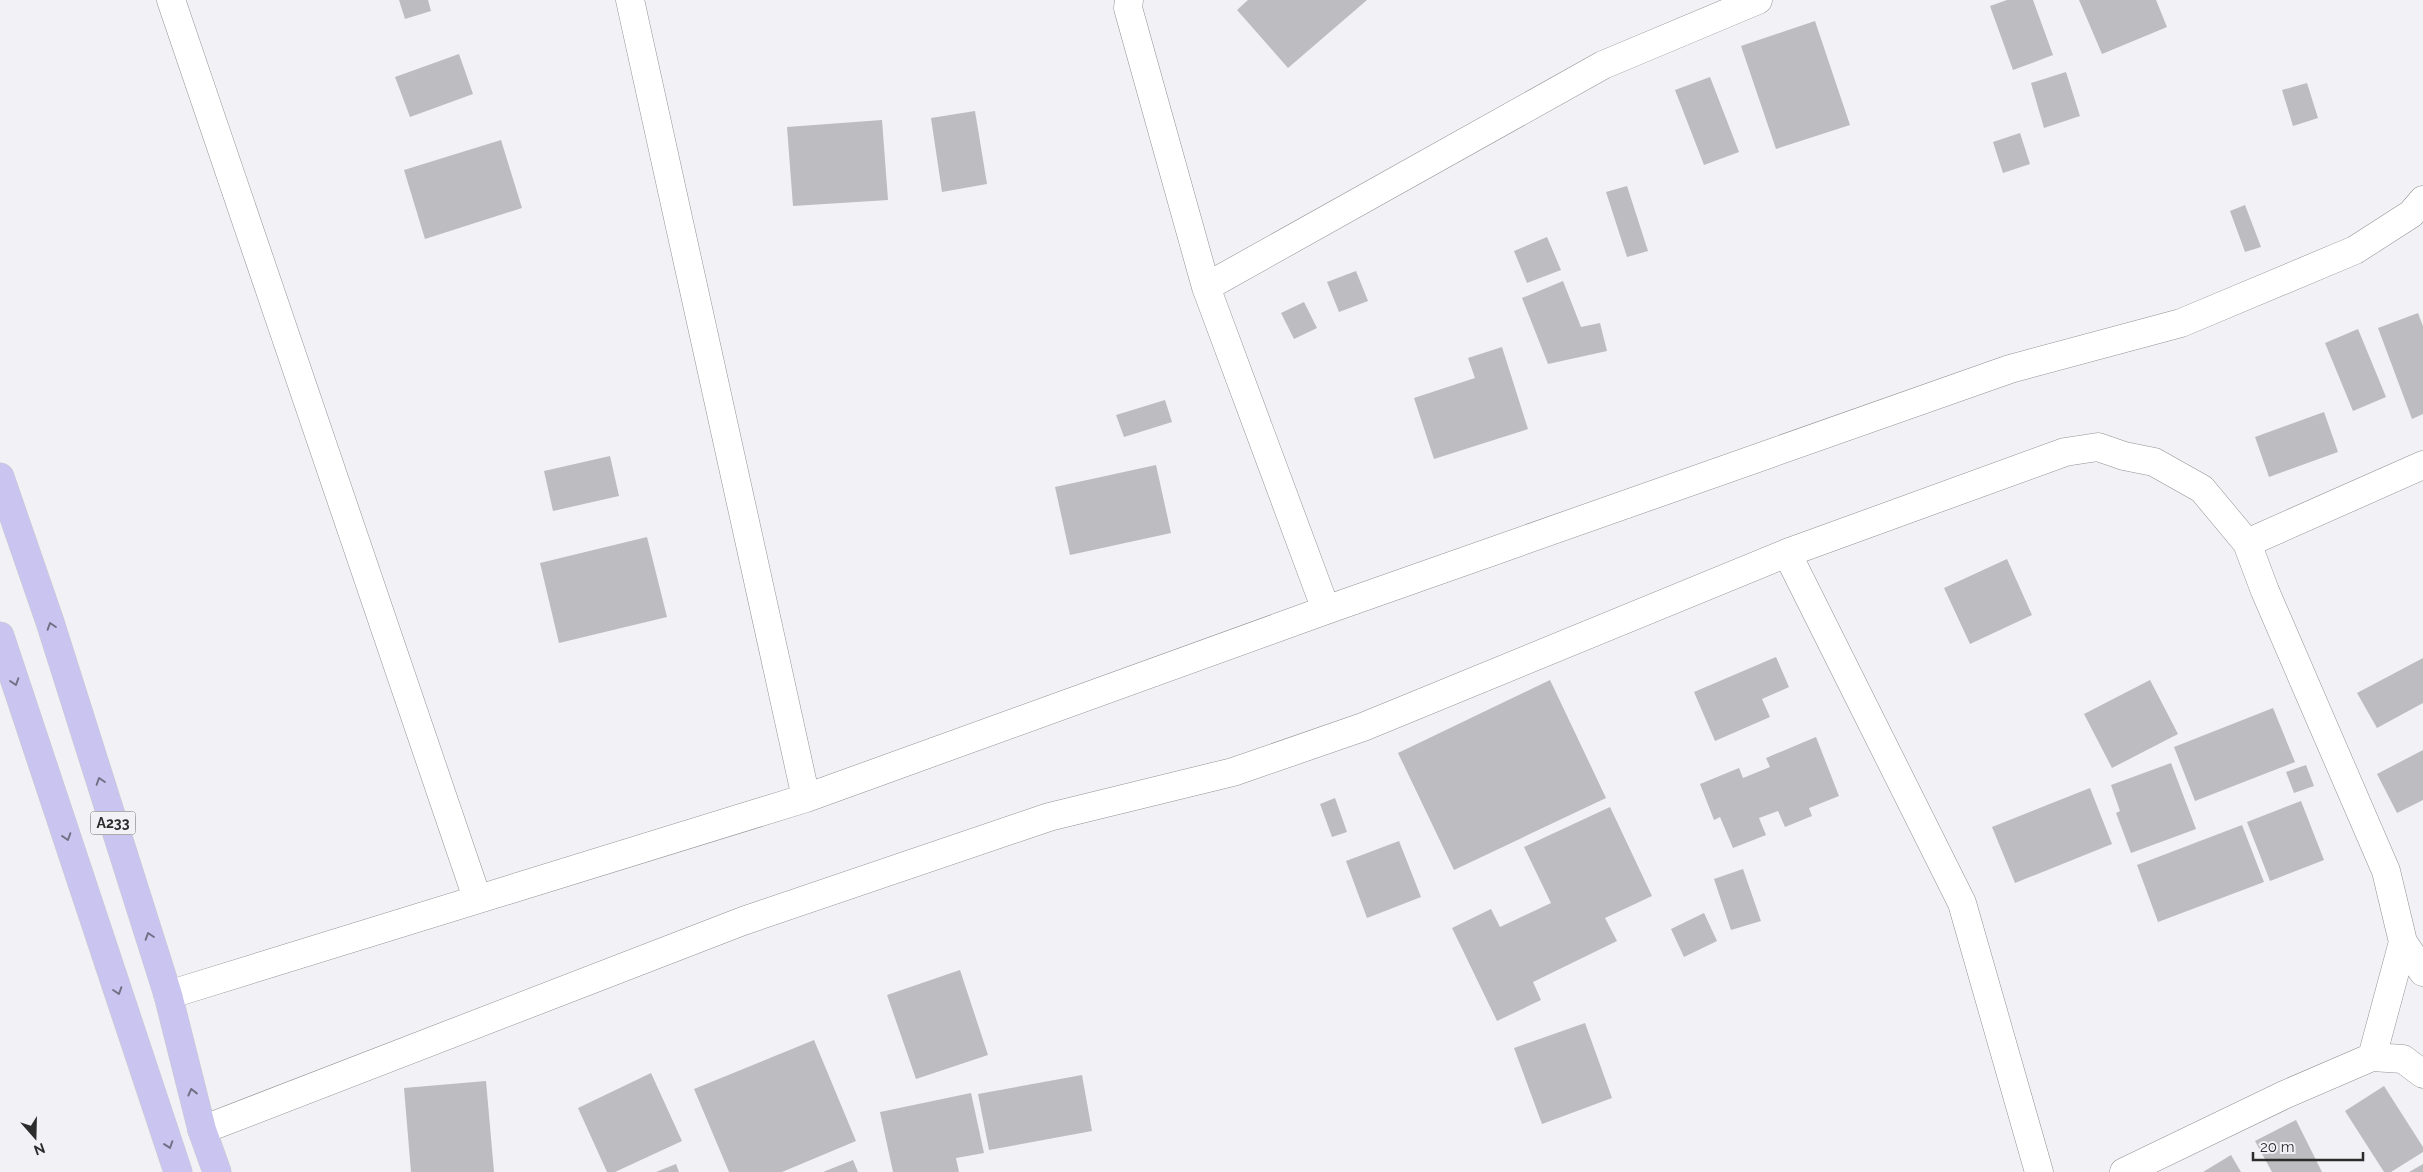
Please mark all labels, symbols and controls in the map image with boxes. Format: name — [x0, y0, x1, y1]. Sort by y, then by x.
one-way arrow — [47, 622, 57, 631]
one-way arrow — [10, 678, 20, 686]
one-way arrow — [96, 777, 106, 785]
road number: A233 — [90, 811, 136, 834]
one-way arrow — [61, 832, 71, 840]
one-way arrow — [145, 932, 155, 940]
one-way arrow — [112, 986, 122, 994]
one-way arrow — [187, 1088, 198, 1097]
north arrow — [10, 1112, 60, 1162]
scale bar — [2253, 1130, 2363, 1162]
text: 20 m — [2260, 1138, 2295, 1156]
text: N — [32, 1140, 47, 1159]
one-way arrow — [163, 1140, 173, 1149]

